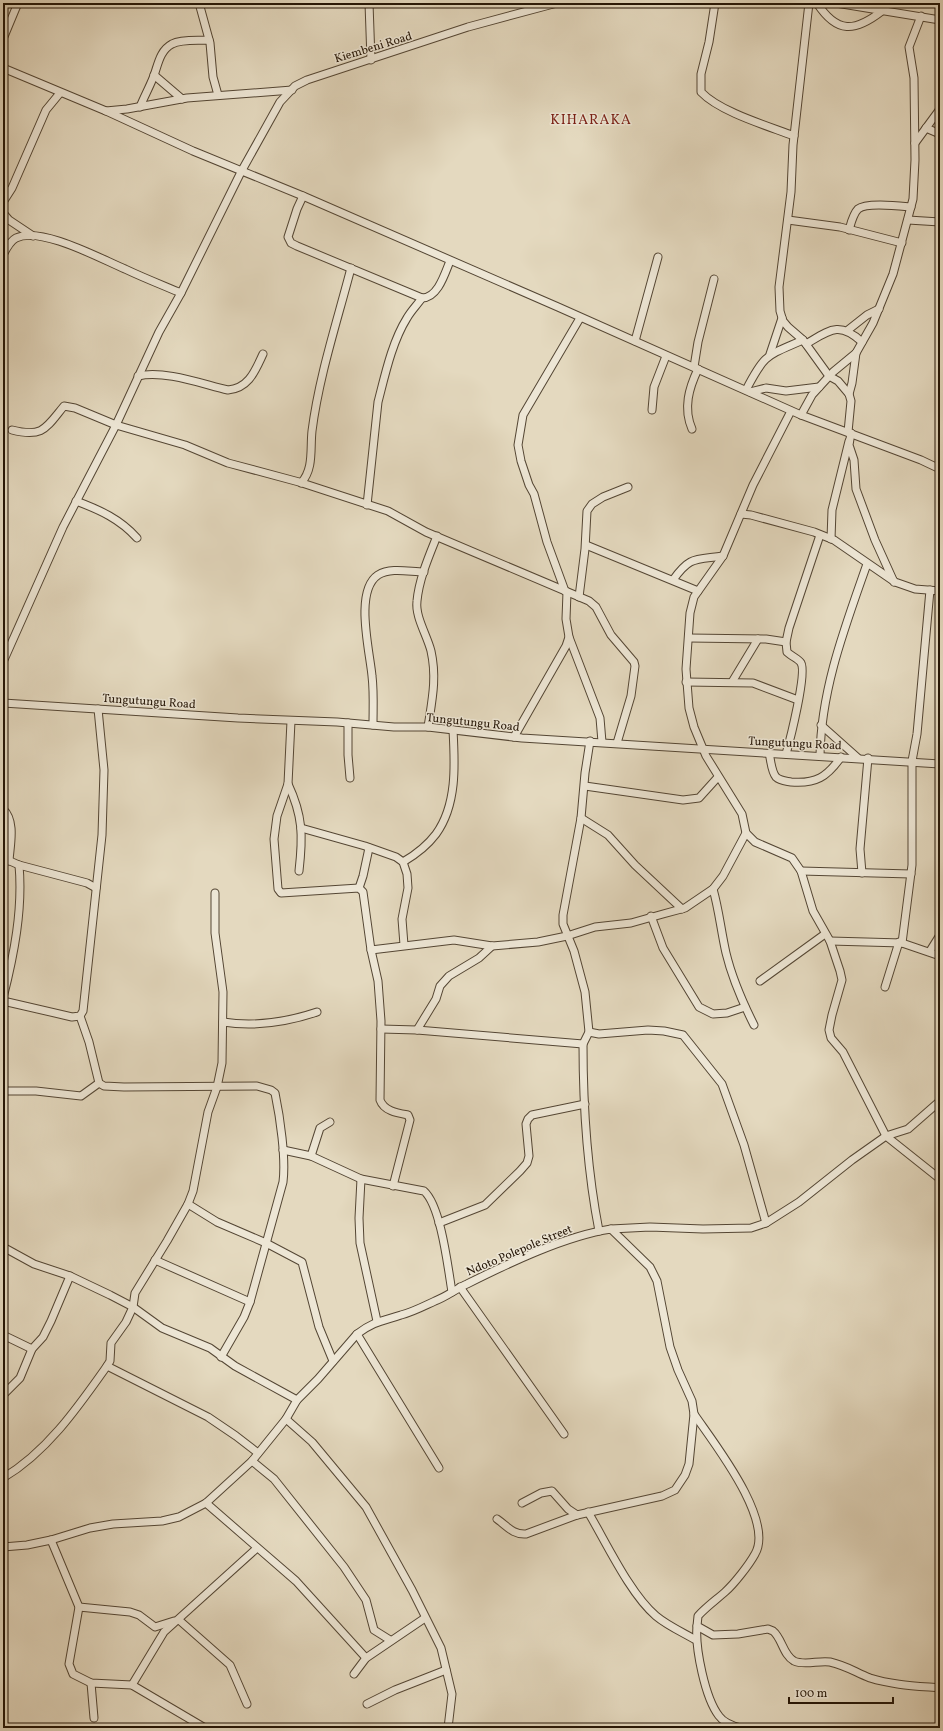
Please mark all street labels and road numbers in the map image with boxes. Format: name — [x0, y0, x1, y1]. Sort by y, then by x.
street label: Kiembeni Road — [332, 28, 414, 67]
street label: Tungutungu Road — [102, 691, 196, 713]
street label: Tungutungu Road — [425, 710, 521, 736]
street label: Tungutungu Road — [748, 734, 842, 754]
street label: Ndoto Polepole Street — [464, 1221, 575, 1280]

